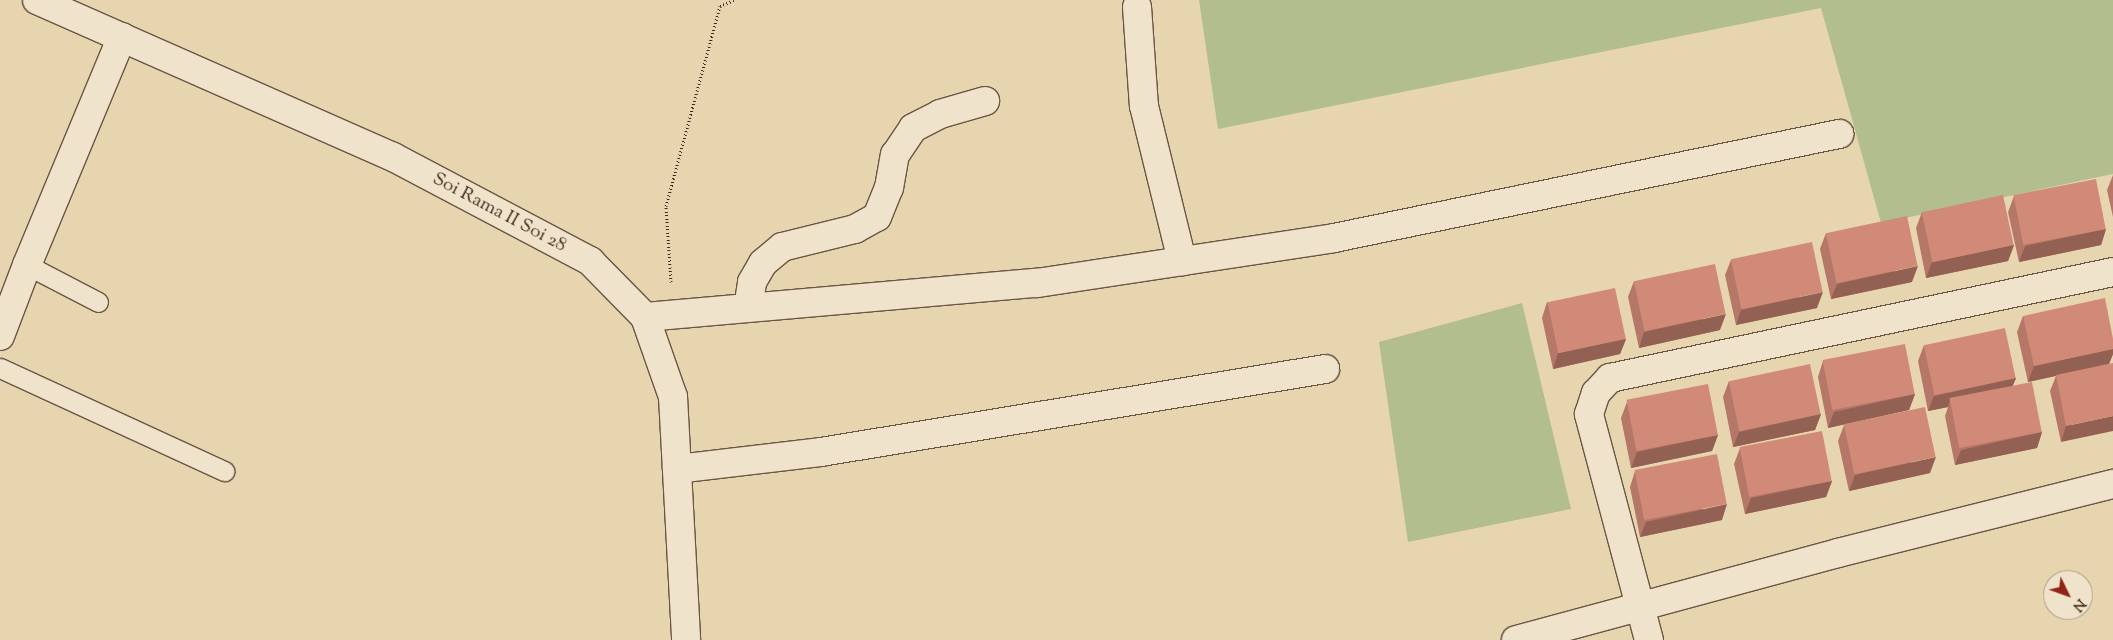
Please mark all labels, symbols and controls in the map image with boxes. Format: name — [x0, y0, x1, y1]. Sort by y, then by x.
street label: Soi Rama II Soi 28 — [428, 168, 570, 258]
north arrow — [2043, 570, 2093, 620]
text: N — [2067, 594, 2090, 615]

